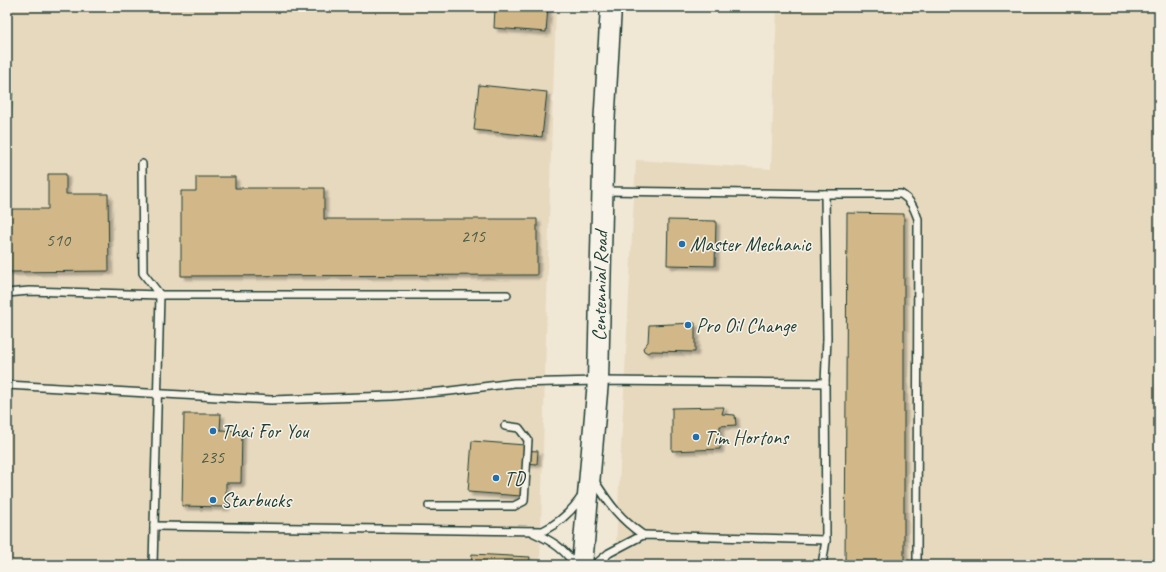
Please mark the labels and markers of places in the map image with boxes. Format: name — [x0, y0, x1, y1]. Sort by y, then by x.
place label: Master Mechanic — [690, 232, 812, 257]
marker: Master Mechanic — [677, 239, 687, 249]
place label: Pro Oil Change — [696, 313, 797, 338]
marker: Pro Oil Change — [683, 320, 693, 330]
place label: Thai For You — [221, 419, 310, 444]
place label: Tim Hortons — [704, 425, 790, 450]
marker: Thai For You — [208, 426, 218, 436]
marker: Tim Hortons — [691, 432, 701, 442]
place label: TD — [504, 466, 526, 491]
marker: TD — [491, 473, 501, 483]
place label: Starbucks — [221, 488, 293, 513]
marker: Starbucks — [208, 495, 218, 505]

